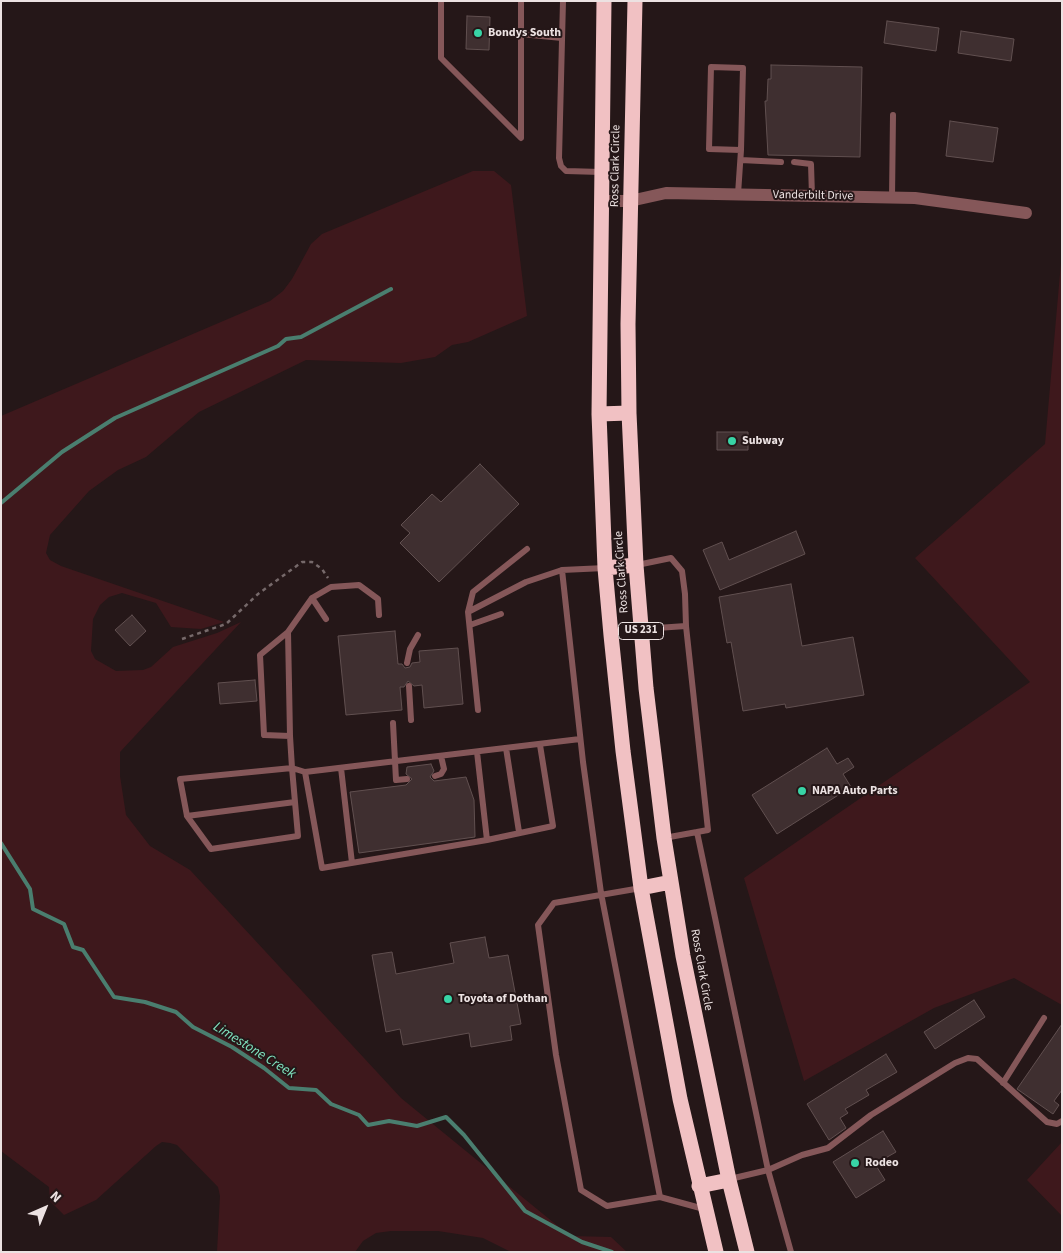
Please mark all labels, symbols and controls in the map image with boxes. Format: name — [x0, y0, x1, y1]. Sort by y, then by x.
place label: Bondys South — [488, 26, 561, 40]
marker: Bondys South — [472, 27, 484, 39]
street label: Ross Clark Circle — [608, 125, 624, 207]
street label: Vanderbilt Drive — [773, 188, 853, 204]
place label: Subway — [742, 434, 784, 448]
marker: Subway — [726, 435, 738, 447]
street label: Ross Clark Circle — [612, 530, 632, 614]
road number: US 231 — [618, 622, 664, 640]
place label: NAPA Auto Parts — [812, 784, 898, 798]
marker: NAPA Auto Parts — [796, 785, 808, 797]
street label: Ross Clark Circle — [687, 928, 715, 1012]
place label: Toyota of Dothan — [458, 992, 548, 1006]
marker: Toyota of Dothan — [442, 993, 454, 1005]
water label: Limestone Creek — [210, 1019, 298, 1083]
place label: Rodeo — [865, 1156, 899, 1170]
marker: Rodeo — [849, 1157, 861, 1169]
north arrow — [20, 1183, 70, 1233]
text: N — [45, 1187, 66, 1208]

